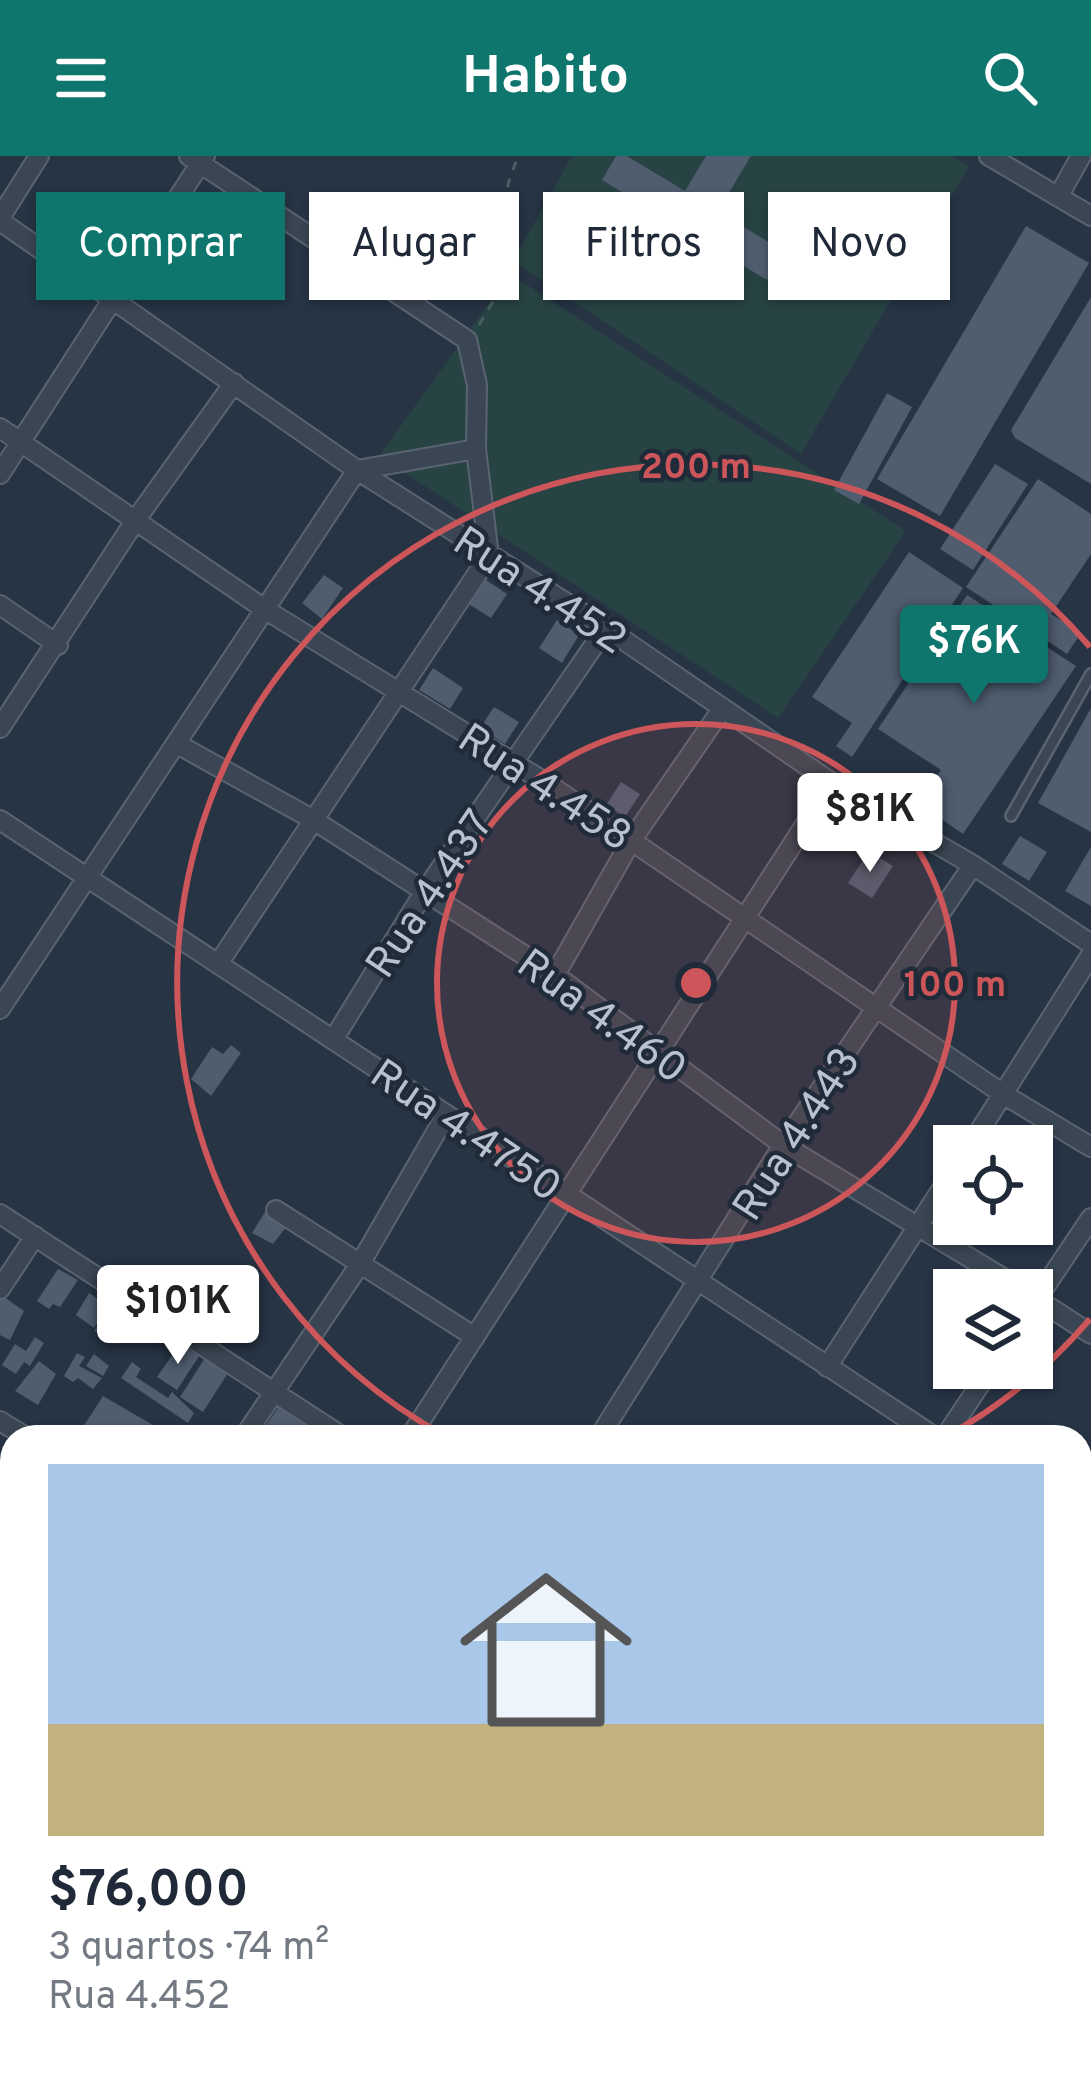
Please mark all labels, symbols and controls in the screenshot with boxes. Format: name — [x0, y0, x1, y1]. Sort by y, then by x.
text: Habito — [462, 44, 629, 113]
icon: menu — [48, 45, 114, 111]
icon: search — [977, 45, 1043, 111]
chip: Comprar — [36, 192, 285, 300]
chip: Alugar — [309, 192, 519, 300]
chip: Filtros — [543, 192, 744, 300]
chip: Novo — [768, 192, 950, 300]
text: 200 m — [641, 446, 751, 492]
street label: Rua 4.452 — [442, 517, 635, 668]
pin: $76K — [903, 605, 1045, 707]
text: $76K — [927, 619, 1021, 668]
street label: Rua 4.458 — [447, 714, 640, 866]
pin: $81K — [799, 773, 941, 875]
text: $81K — [824, 787, 916, 836]
street label: Rua 4.437 — [356, 801, 507, 990]
street label: Rua 4.460 — [505, 939, 696, 1098]
centre of rings — [675, 962, 717, 1004]
text: 100 m — [904, 964, 1006, 1010]
street label: Rua 4.443 — [723, 1039, 874, 1232]
street label: Rua 4.4750 — [359, 1049, 570, 1216]
map controls — [933, 1125, 1053, 1389]
button: locate — [933, 1125, 1053, 1245]
pin: $101K — [94, 1265, 262, 1367]
button: layers — [933, 1269, 1053, 1389]
text: $101K — [124, 1279, 232, 1328]
icon: home — [438, 1542, 654, 1758]
text: $76,000 — [48, 1860, 249, 1925]
text: 3 quartos · 74 m² — [48, 1925, 329, 1974]
text: Rua 4.452 — [48, 1974, 230, 2023]

